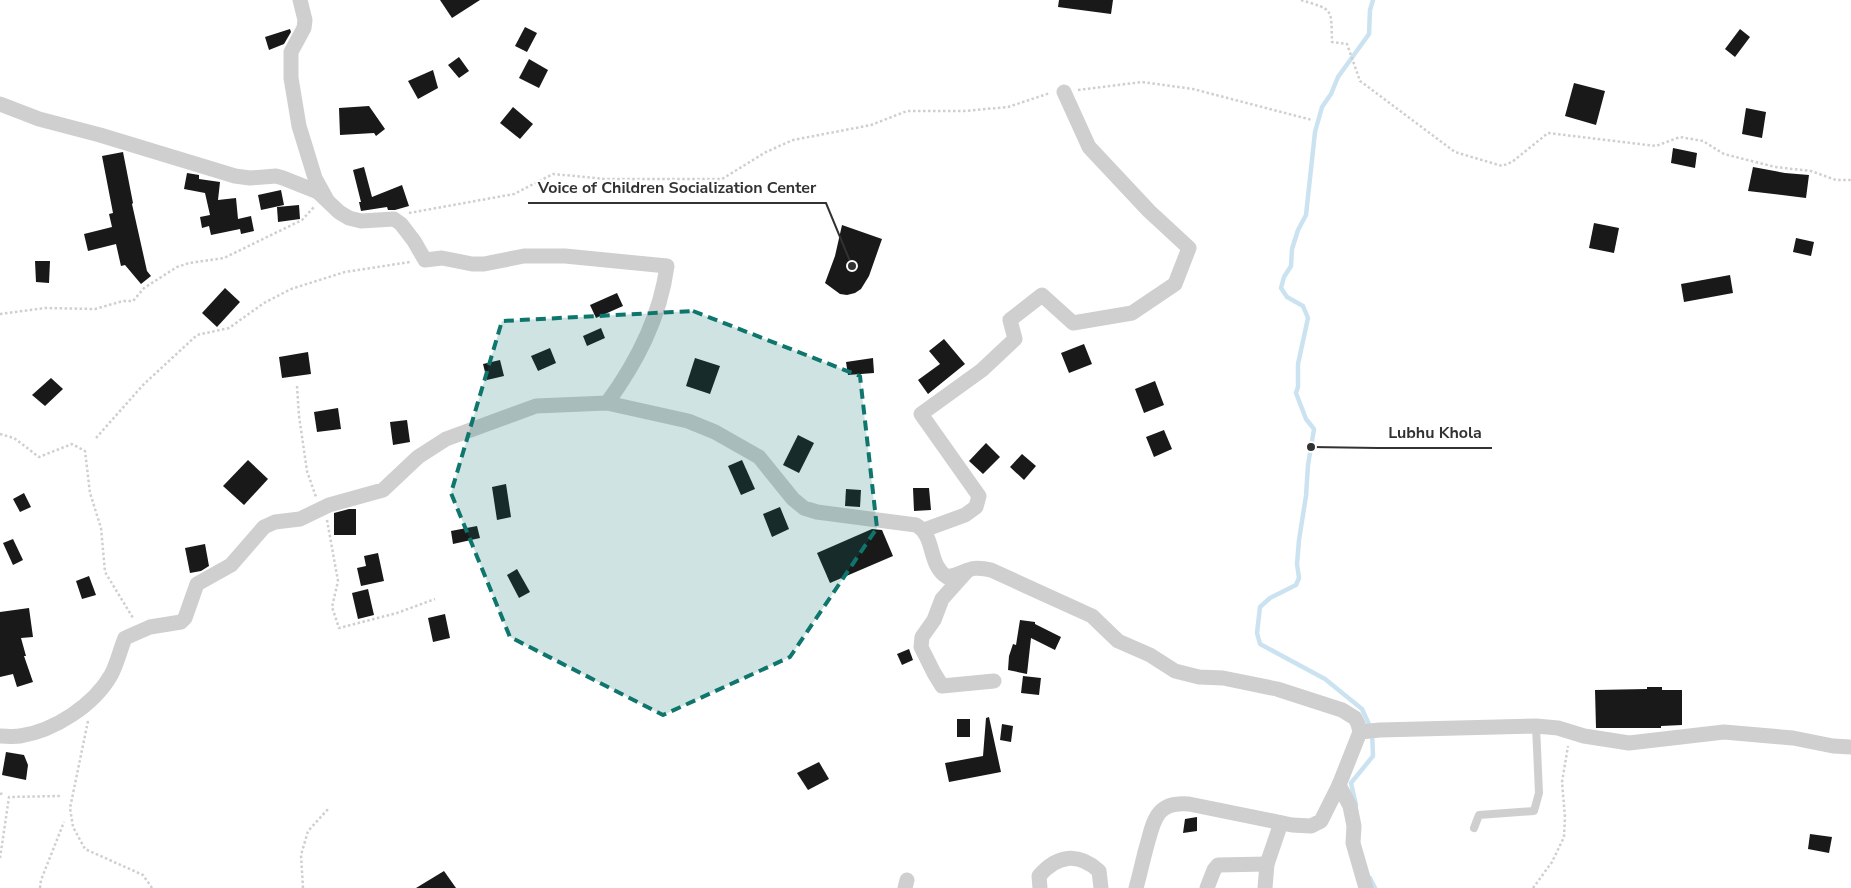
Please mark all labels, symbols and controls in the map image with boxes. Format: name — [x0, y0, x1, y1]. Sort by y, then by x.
callout: Voice of Children Socialization Center — [528, 172, 826, 203]
text: Voice of Children Socialization Center — [537, 177, 817, 199]
callout: Lubhu Khola — [1378, 417, 1492, 448]
text: Lubhu Khola — [1388, 422, 1482, 444]

